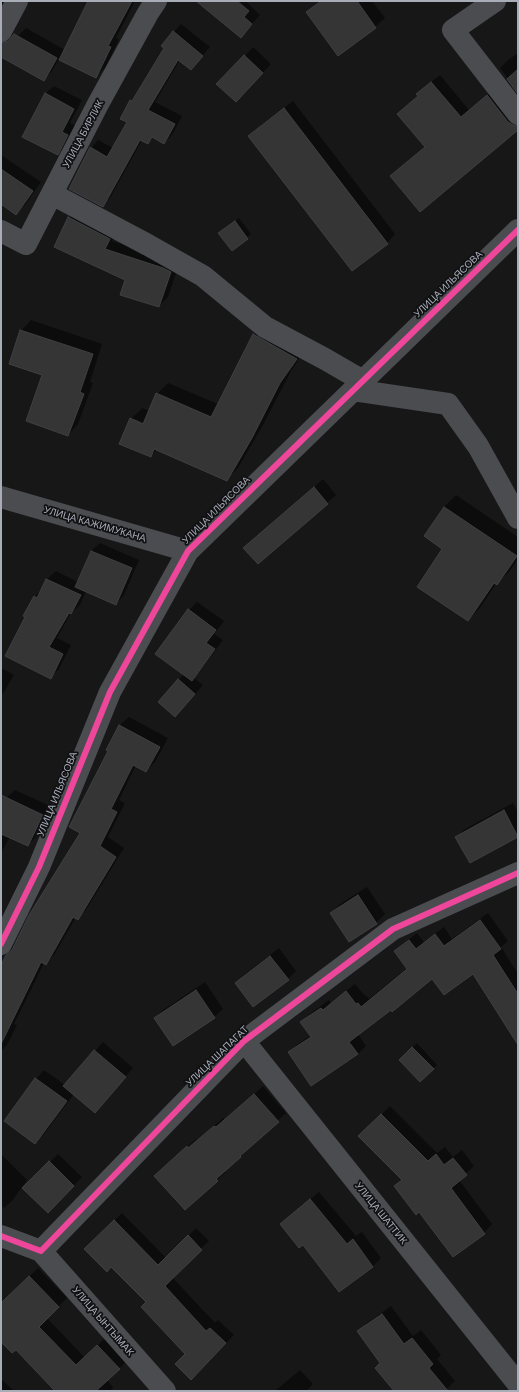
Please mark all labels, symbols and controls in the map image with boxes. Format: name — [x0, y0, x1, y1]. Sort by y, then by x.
street label: УЛИЦА БИРЛИК — [60, 98, 106, 170]
street label: УЛИЦА ИЛЬЯСОВА — [411, 248, 485, 320]
street label: УЛИЦА ИЛЬЯСОВА — [180, 474, 252, 546]
street label: УЛИЦА КАЖИМУКАНА — [42, 504, 148, 544]
street label: УЛИЦА ИЛЬЯСОВА — [34, 750, 80, 838]
street label: УЛИЦА ШАПАГАТ — [183, 1023, 251, 1089]
street label: УЛИЦА ШАТТИК — [352, 1180, 410, 1246]
street label: УЛИЦА ЫНТЫМАК — [70, 1284, 136, 1358]

